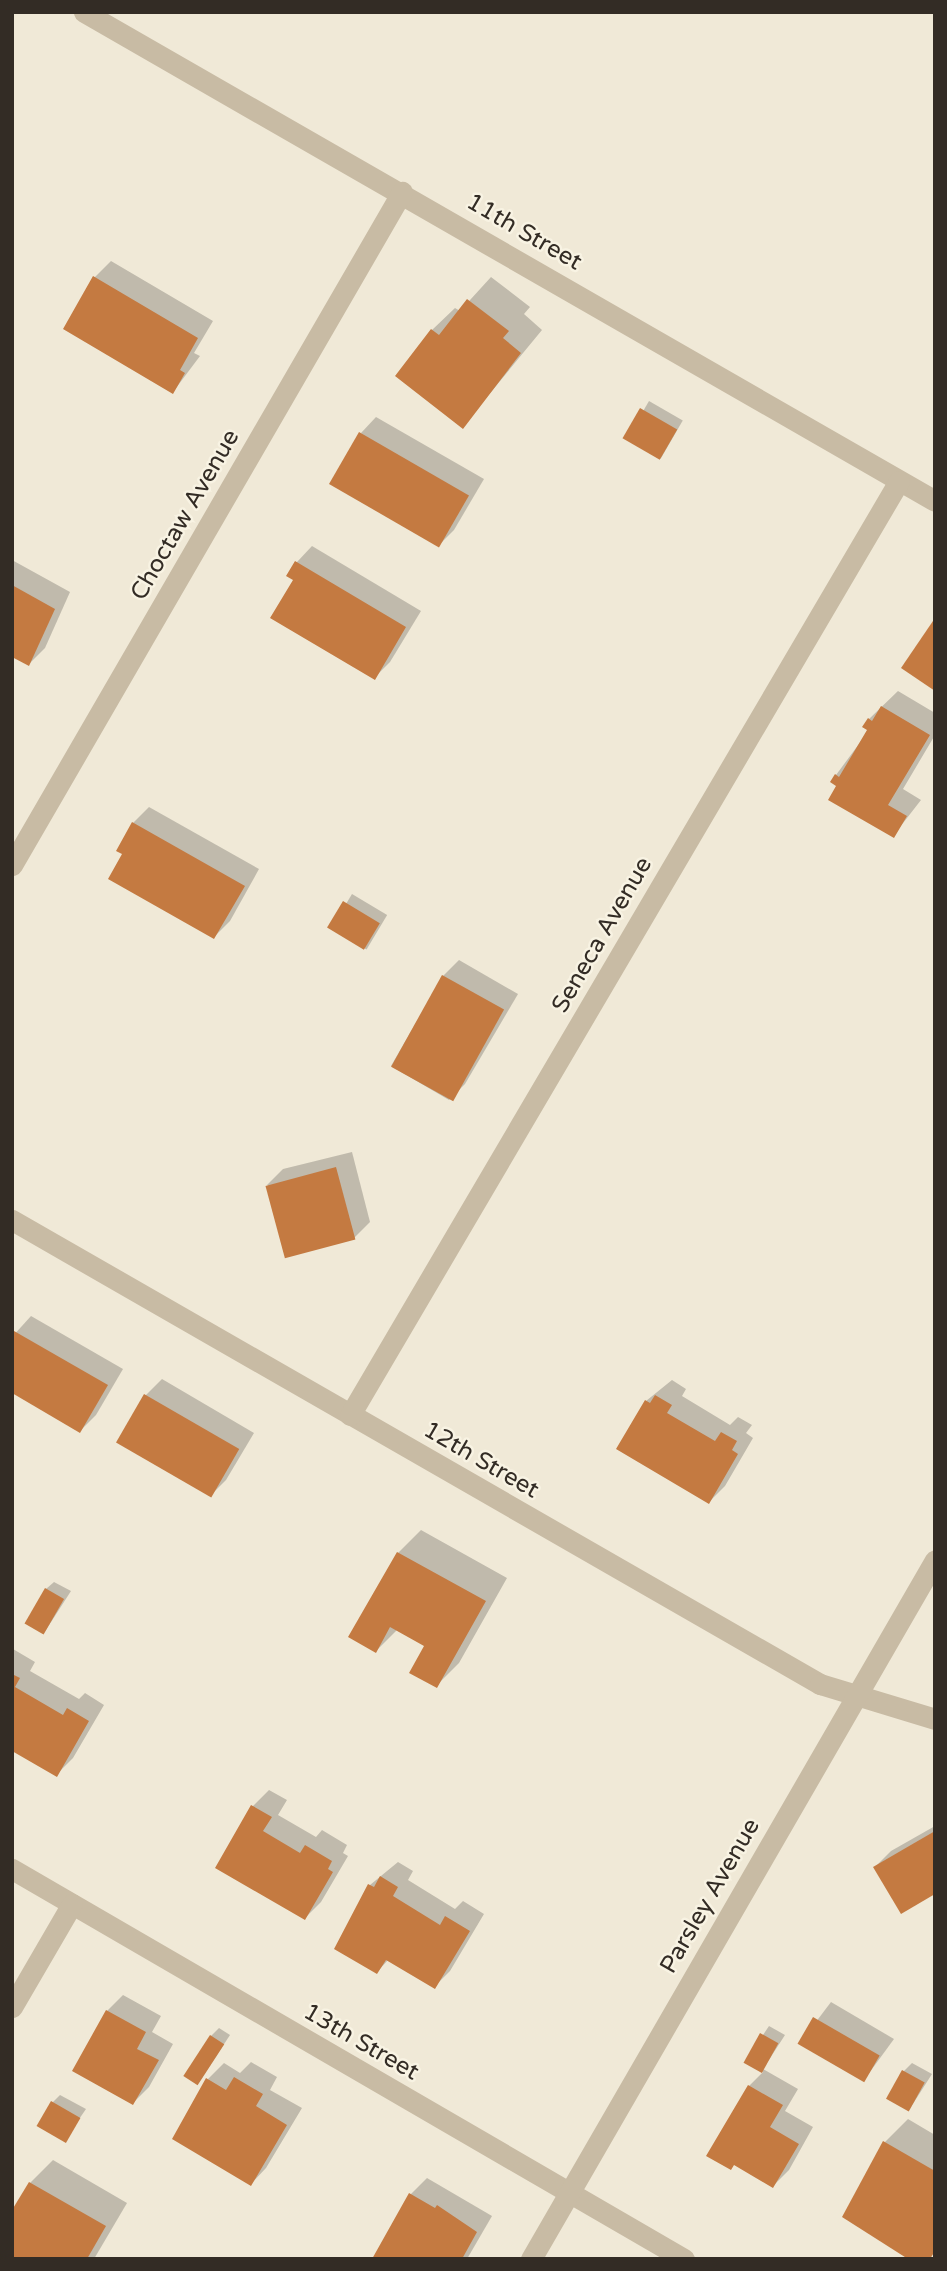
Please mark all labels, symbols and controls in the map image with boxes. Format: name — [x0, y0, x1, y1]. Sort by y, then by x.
street label: 11th Street — [461, 187, 587, 277]
street label: Choctaw Avenue — [124, 425, 246, 605]
street label: Seneca Avenue — [546, 852, 658, 1018]
street label: 12th Street — [418, 1415, 544, 1505]
street label: Parsley Avenue — [654, 1813, 766, 1979]
street label: 13th Street — [298, 1997, 424, 2087]

